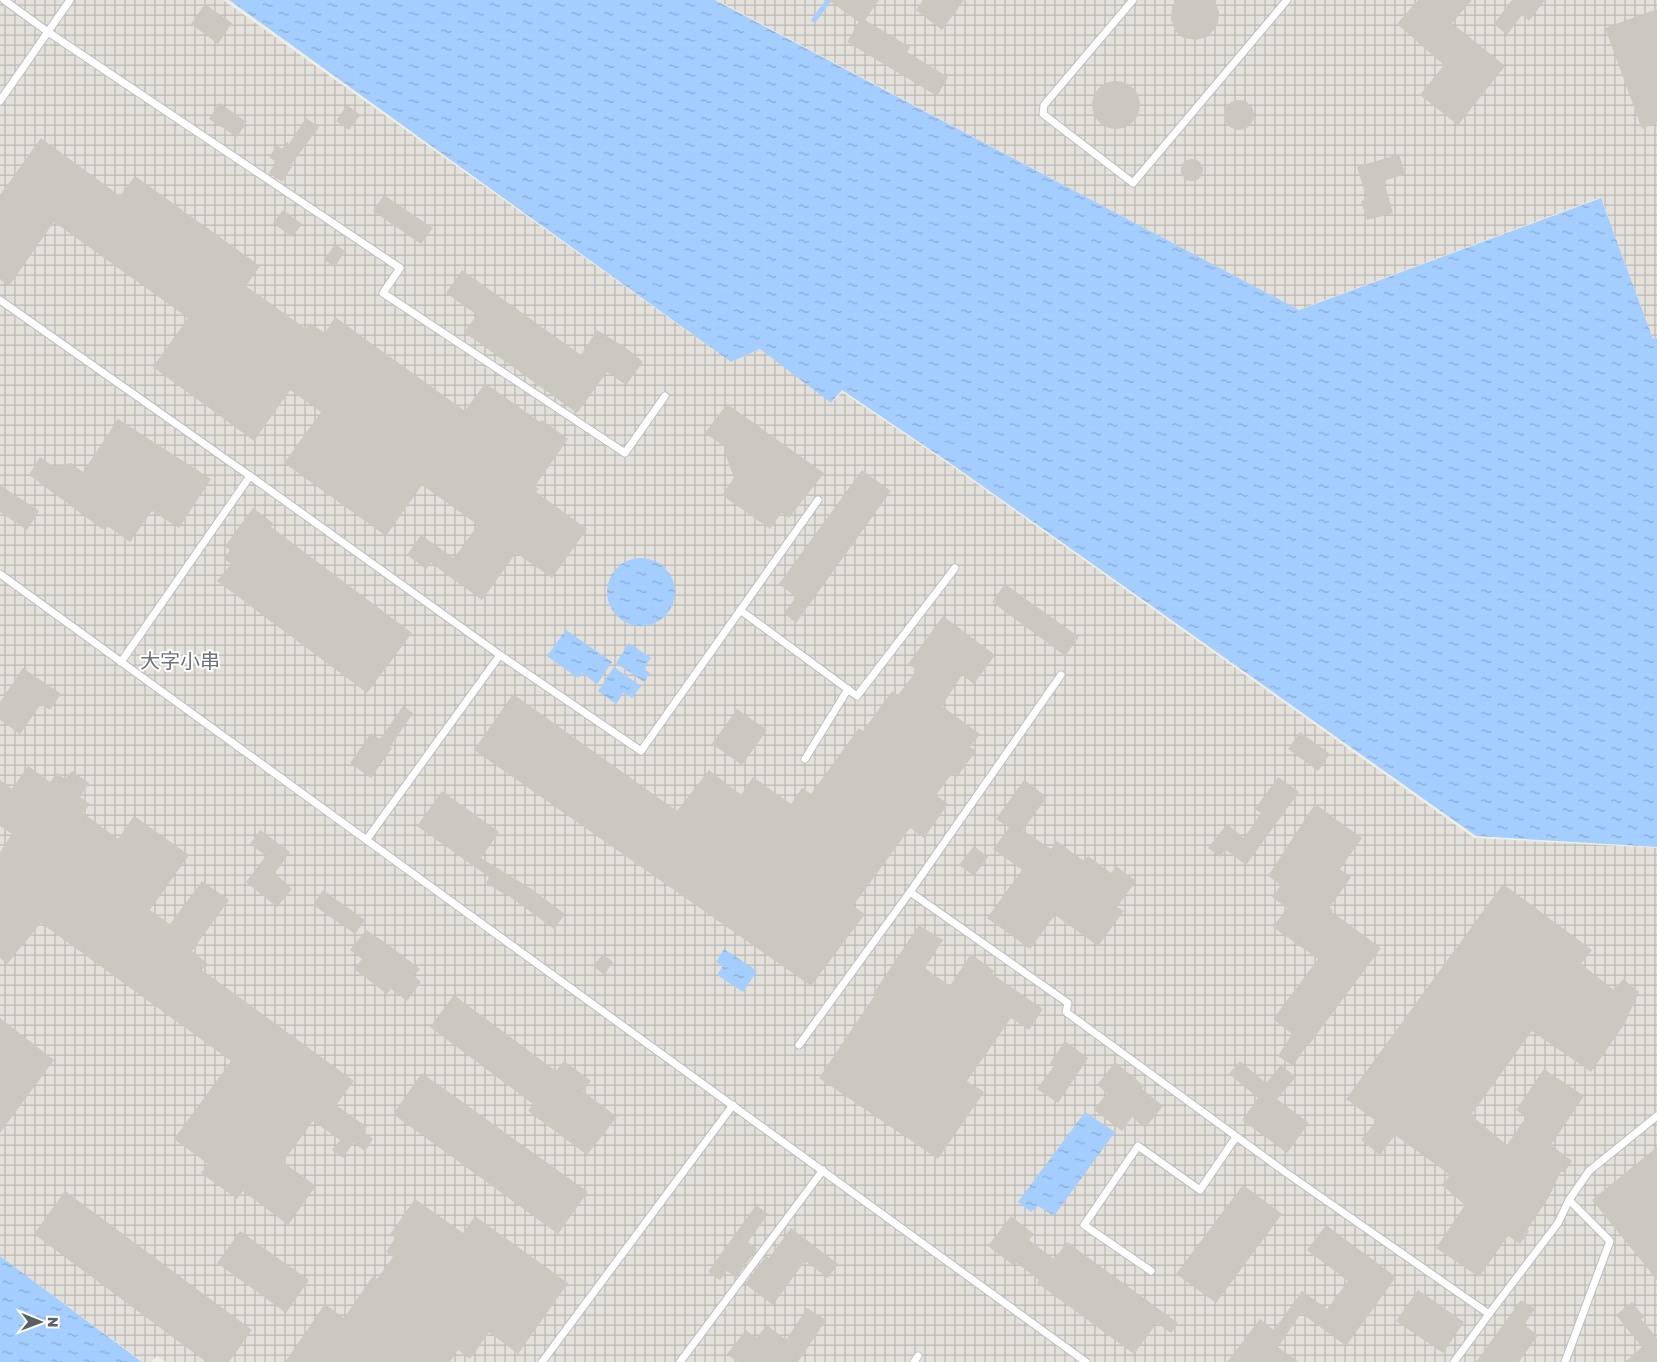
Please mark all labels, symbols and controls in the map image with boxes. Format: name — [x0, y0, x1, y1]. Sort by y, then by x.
district label: 大字小串 — [140, 648, 220, 672]
north arrow — [15, 1297, 65, 1347]
text: N — [45, 1317, 62, 1328]

